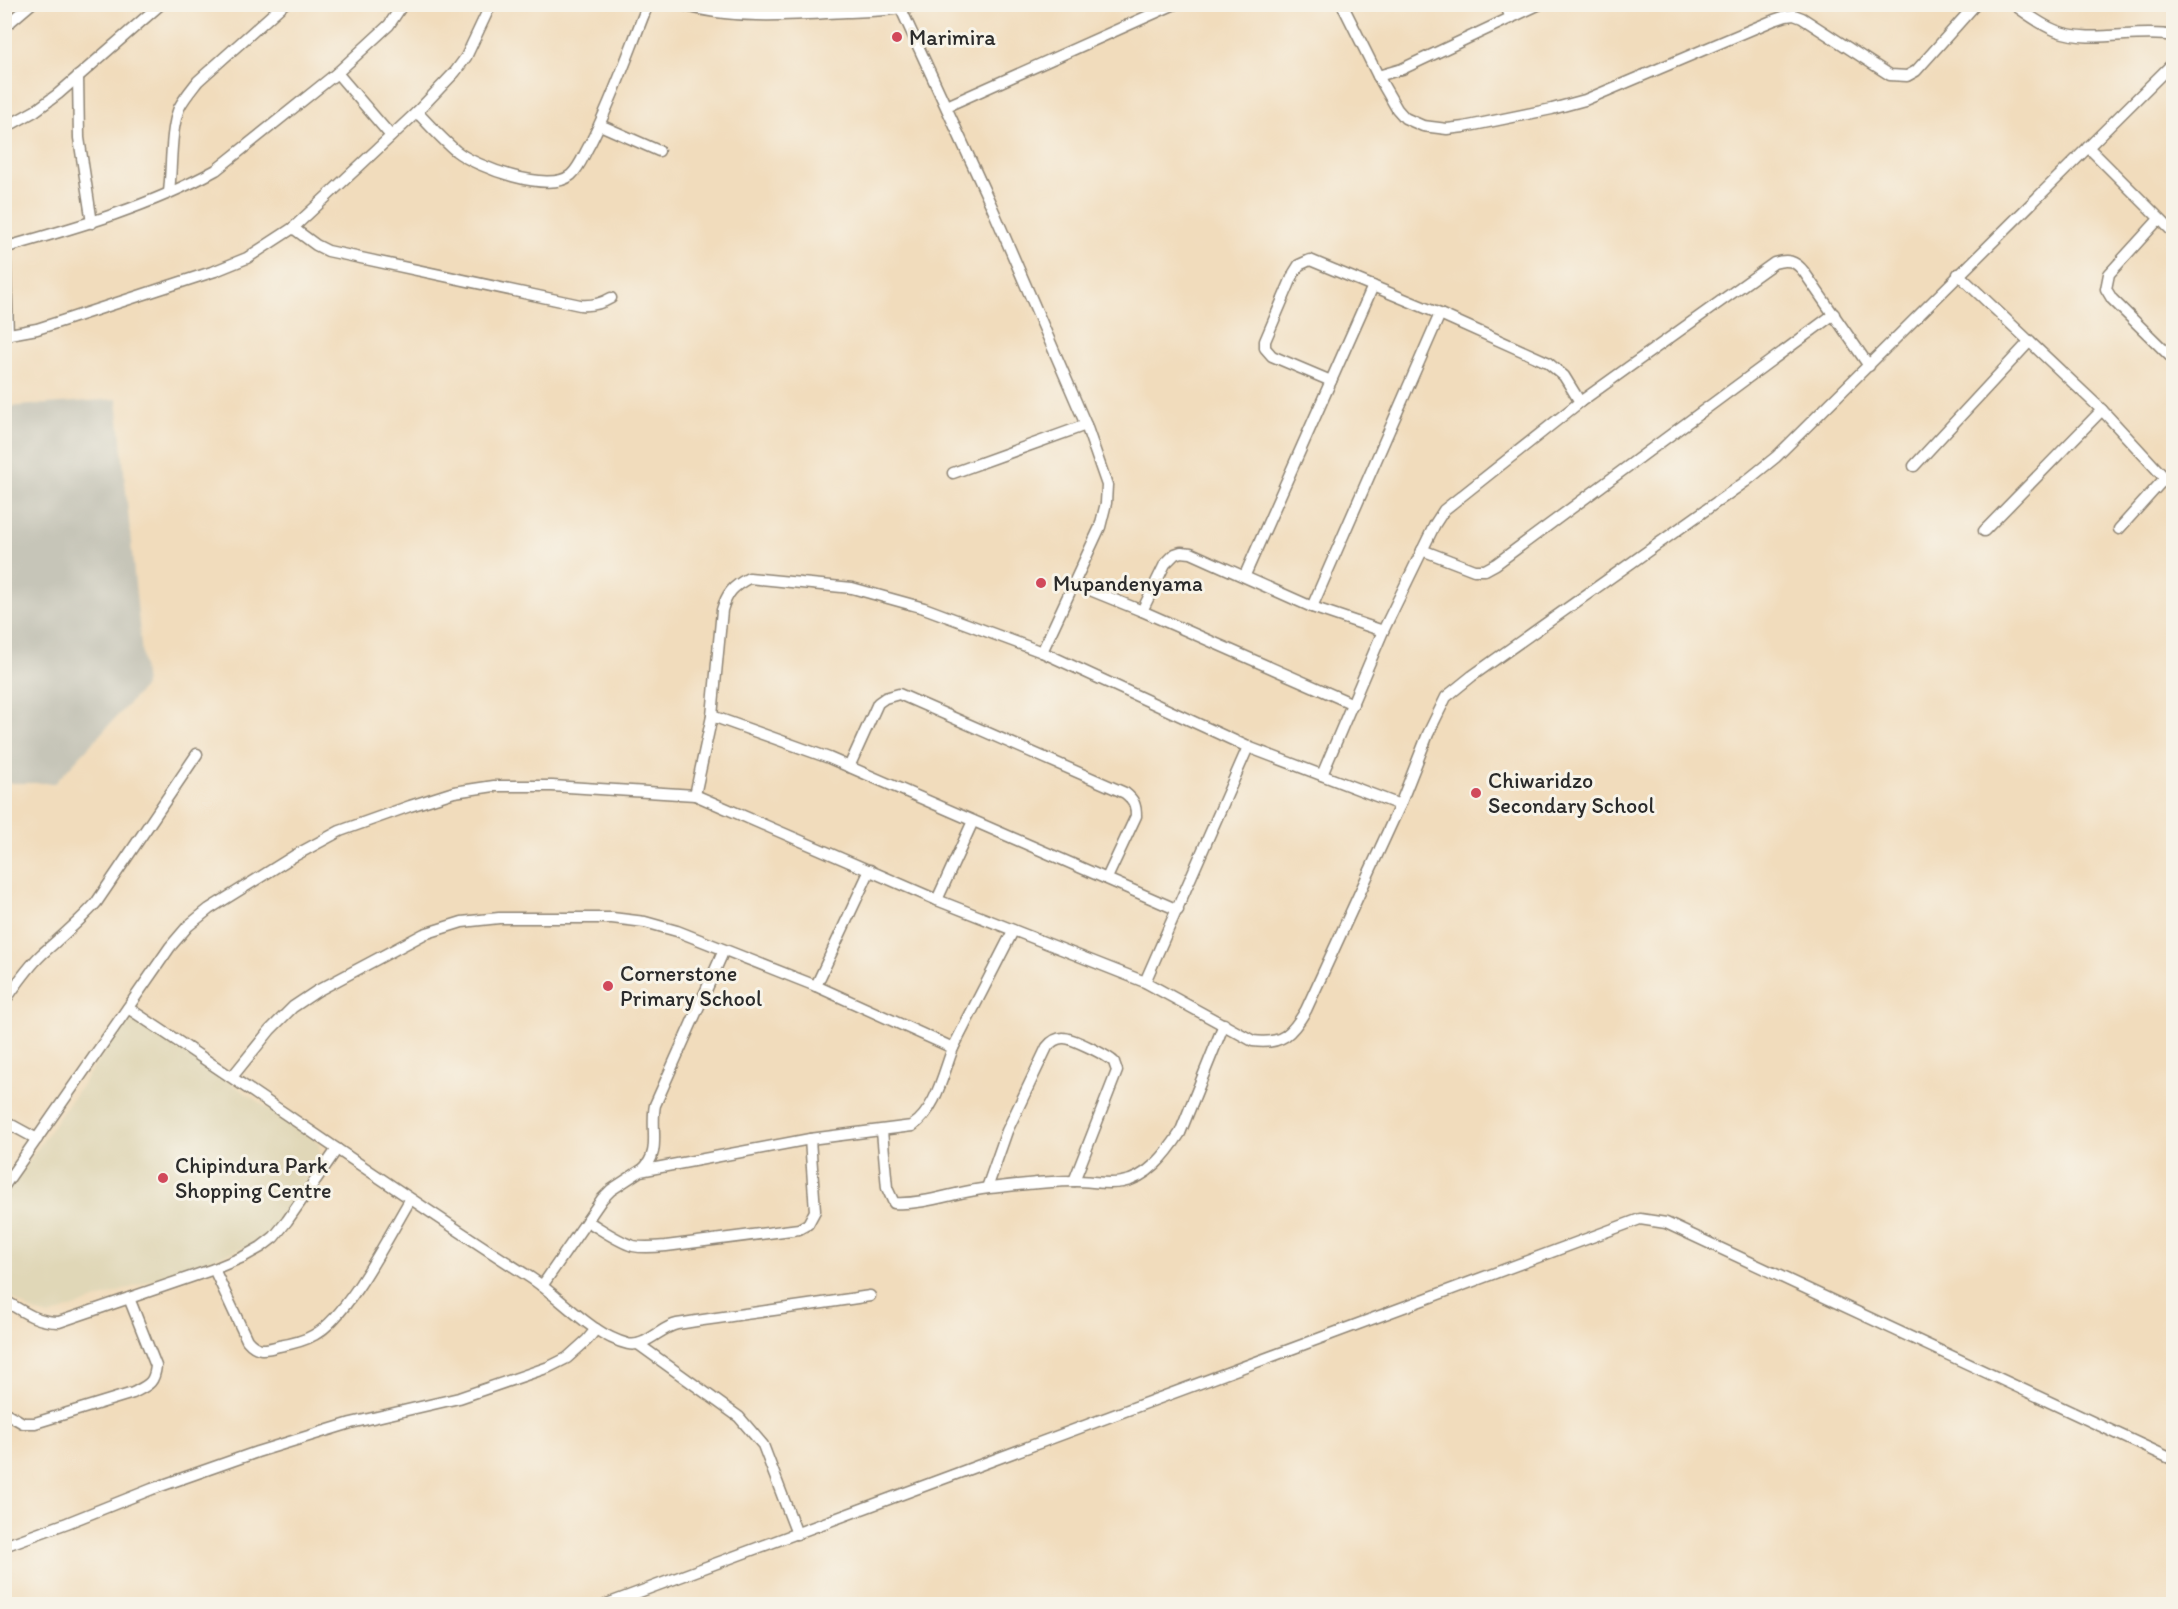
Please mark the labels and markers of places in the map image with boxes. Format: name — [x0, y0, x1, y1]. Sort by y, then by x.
place label: Marimira — [909, 24, 996, 51]
marker: Marimira — [890, 30, 904, 44]
place label: Mupandenyama — [1053, 570, 1203, 597]
marker: Mupandenyama — [1034, 576, 1048, 590]
place label: Chiwaridzo Secondary School — [1488, 767, 1655, 819]
marker: Chiwaridzo Secondary School — [1469, 786, 1483, 800]
place label: Cornerstone Primary School — [620, 960, 762, 1012]
marker: Cornerstone Primary School — [601, 979, 615, 993]
place label: Chipindura Park Shopping Centre — [175, 1152, 331, 1204]
marker: Chipindura Park Shopping Centre — [156, 1171, 170, 1185]

